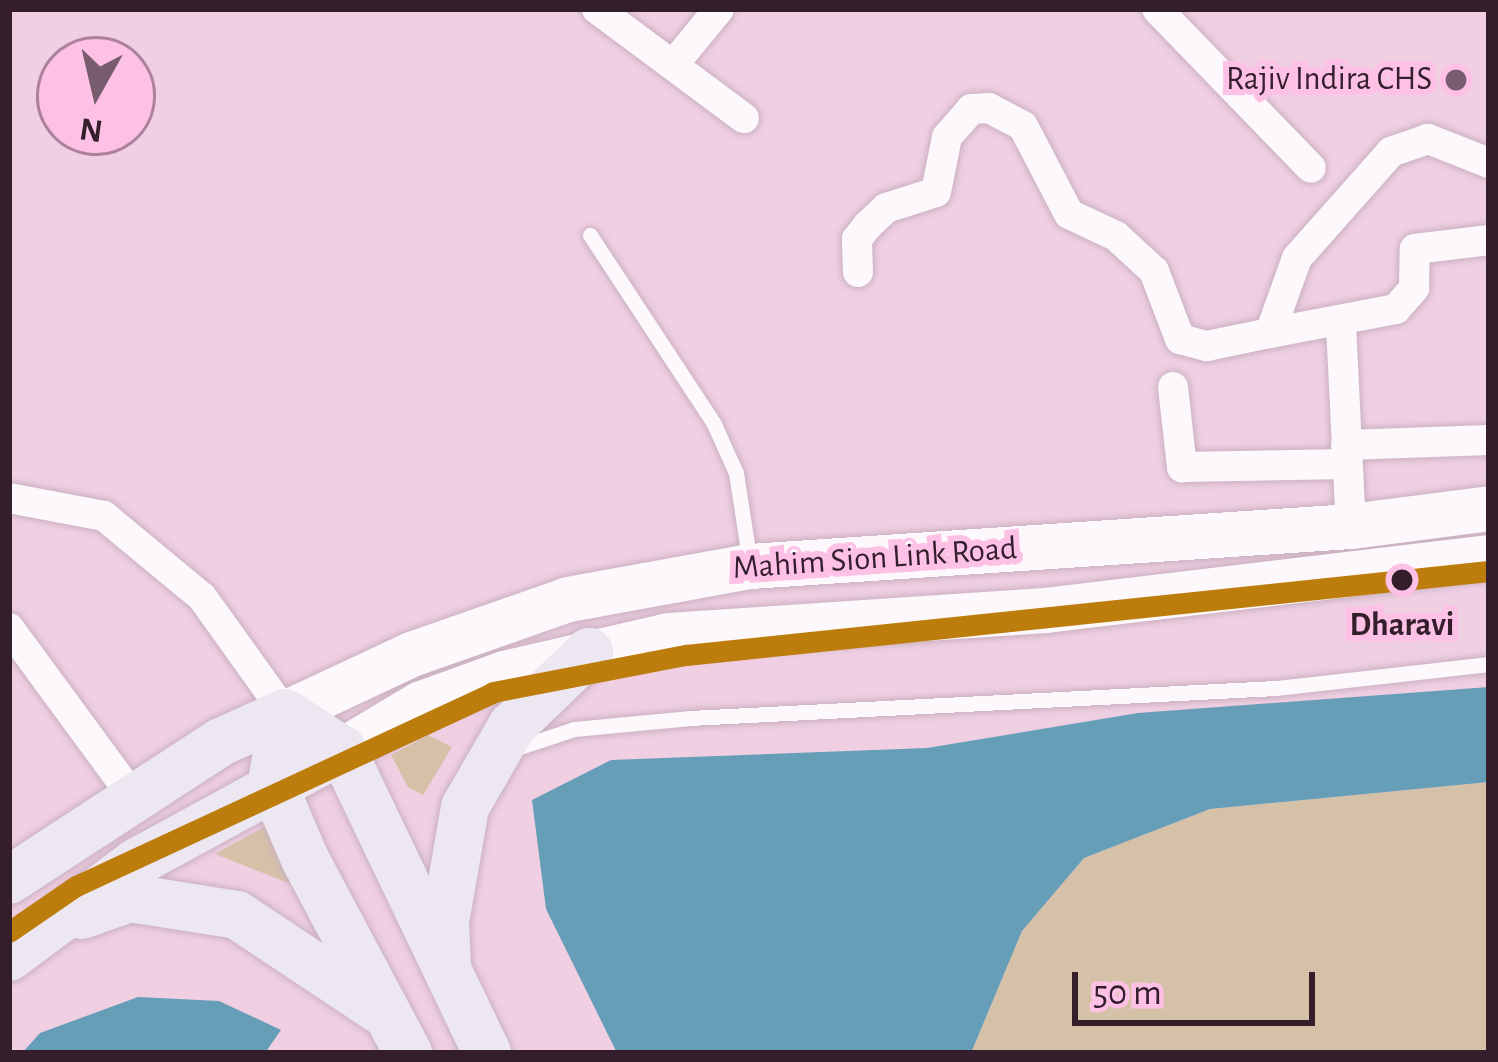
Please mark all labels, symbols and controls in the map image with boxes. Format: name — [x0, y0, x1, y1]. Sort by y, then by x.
north arrow — [36, 36, 156, 156]
place label: Rajiv Indira CHS — [1226, 60, 1432, 100]
marker: Rajiv Indira CHS — [1443, 67, 1469, 93]
text: N — [78, 111, 105, 147]
street label: Mahim Sion Link Road — [732, 529, 1018, 589]
marker: Dharavi — [1381, 559, 1423, 601]
place label: Dharavi — [1350, 606, 1454, 646]
scale bar — [1078, 948, 1321, 1022]
text: 50 m — [1093, 975, 1162, 1011]

